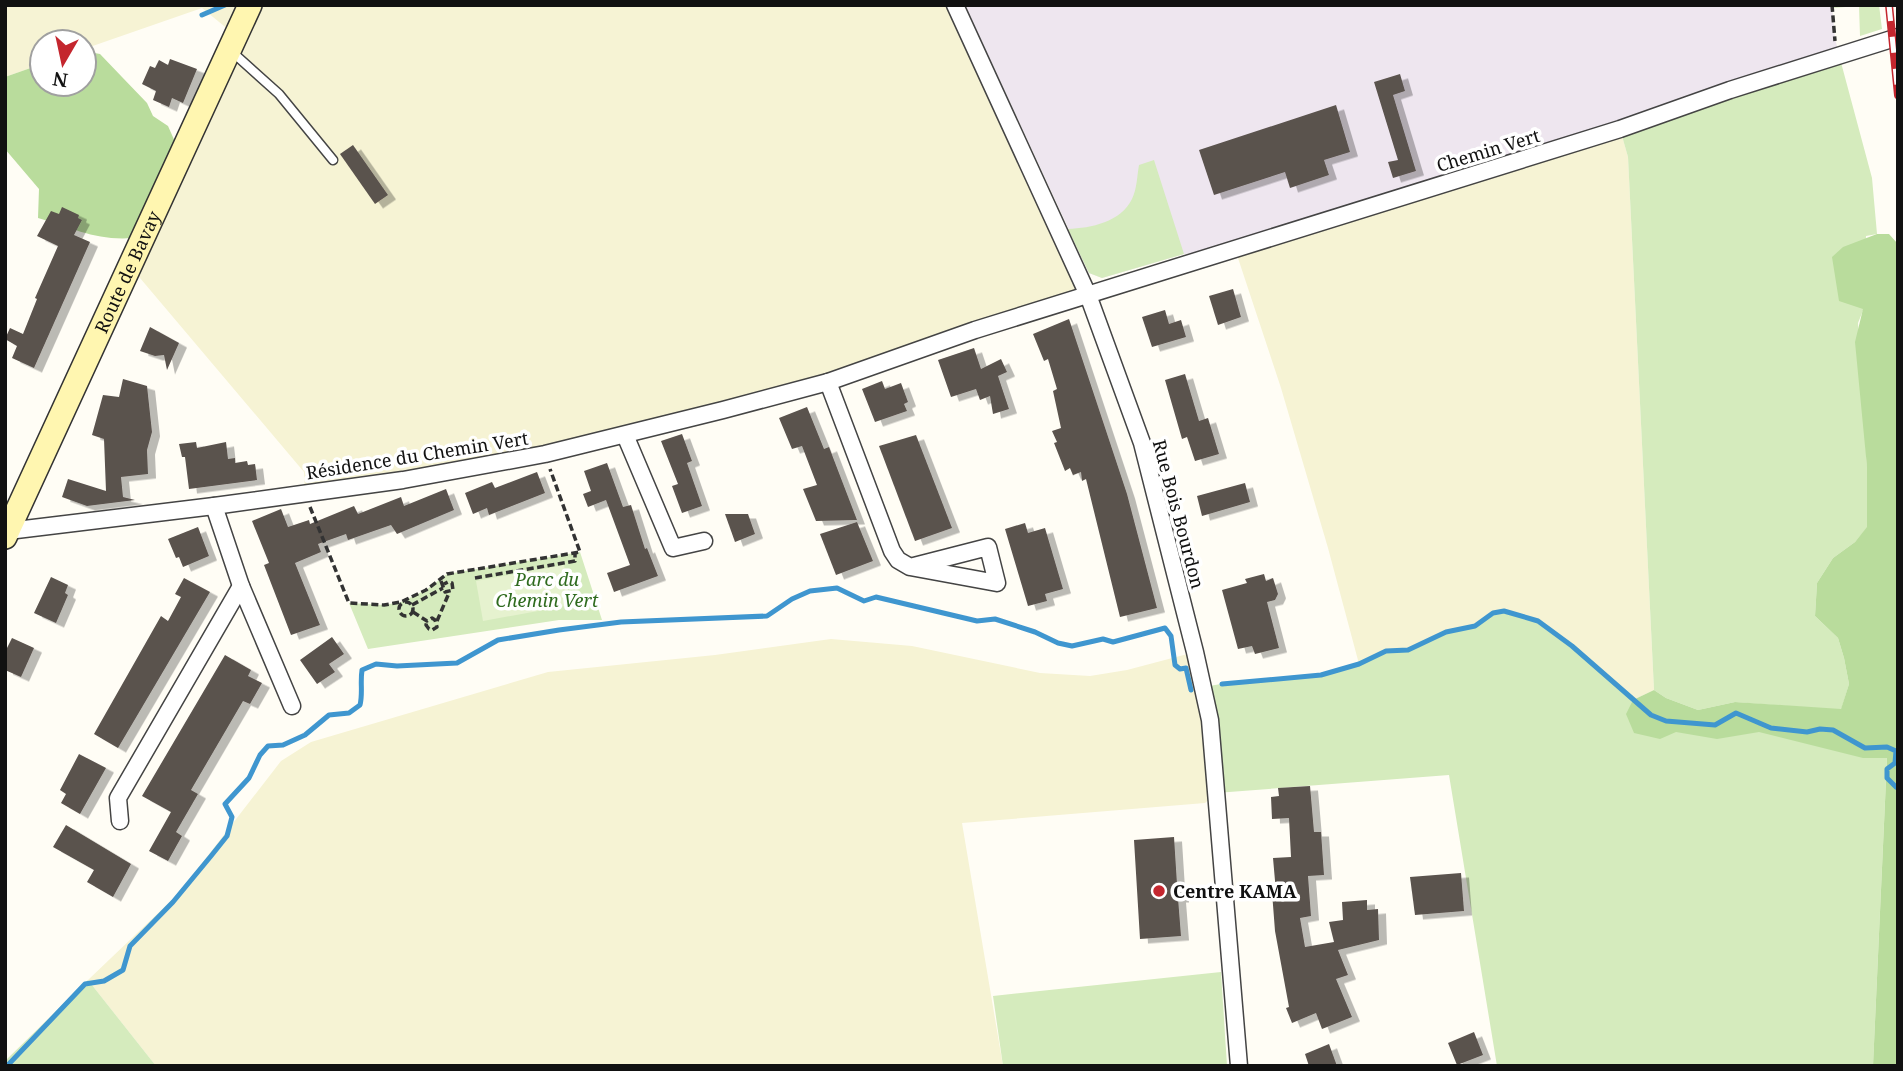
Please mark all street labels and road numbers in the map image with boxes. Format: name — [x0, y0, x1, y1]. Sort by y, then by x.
street label: Chemin Vert — [1433, 123, 1543, 177]
street label: Route de Bavay — [89, 206, 166, 337]
street label: Résidence du Chemin Vert — [304, 426, 530, 484]
street label: Rue Bois Bourdon — [1148, 437, 1211, 592]

